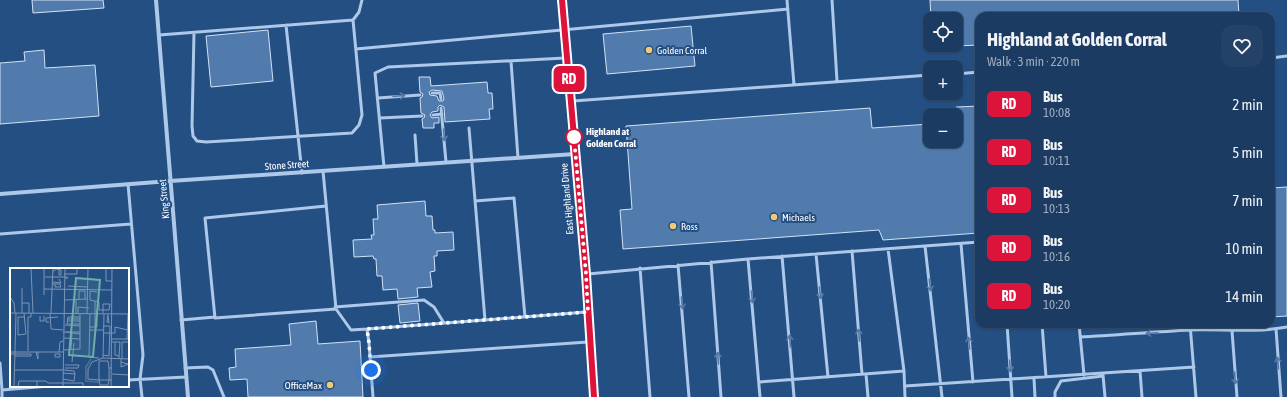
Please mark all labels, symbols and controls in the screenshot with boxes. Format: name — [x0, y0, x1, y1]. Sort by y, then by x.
map controls — [923, 12, 963, 148]
button: locate — [923, 12, 963, 52]
button: heart — [1221, 25, 1263, 67]
text: Highland at Golden Corral — [987, 28, 1167, 50]
marker: Golden Corral — [644, 45, 654, 55]
place label: Golden Corral — [657, 45, 708, 56]
text: Walk · 3 min · 220 m — [987, 54, 1080, 69]
button: + — [923, 60, 963, 100]
line badge: RD — [551, 66, 587, 92]
text: RD — [562, 71, 576, 87]
text: Bus — [1043, 88, 1063, 105]
one-way arrow — [392, 93, 405, 100]
text: RD — [1002, 96, 1016, 112]
text: 2 min — [1232, 96, 1263, 113]
text: 10:08 — [1043, 105, 1070, 120]
button: − — [923, 108, 963, 148]
place label: Highland at Golden Corral — [586, 126, 637, 149]
one-way arrow — [440, 128, 447, 141]
marker: Highland at Golden Corral — [565, 128, 583, 146]
text: Bus — [1043, 136, 1063, 153]
text: RD — [1002, 144, 1016, 160]
text: 5 min — [1232, 144, 1263, 161]
text: 10:11 — [1043, 153, 1070, 168]
street label: Stone Street — [264, 158, 310, 172]
street label: East Highland Drive — [558, 162, 576, 235]
street label: King Street — [157, 179, 171, 219]
text: Bus — [1043, 184, 1063, 201]
text: RD — [1002, 192, 1016, 208]
text: 7 min — [1232, 192, 1263, 209]
text: 10:13 — [1043, 201, 1070, 216]
marker: Michaels — [769, 212, 779, 222]
place label: Michaels — [782, 212, 815, 223]
marker: Ross — [668, 221, 678, 231]
place label: Ross — [681, 221, 698, 232]
text: Bus — [1043, 232, 1063, 249]
text: RD — [1002, 240, 1016, 256]
text: 10 min — [1225, 240, 1263, 257]
text: 10:16 — [1043, 249, 1070, 264]
inset map — [10, 268, 129, 387]
one-way arrow — [926, 278, 933, 291]
text: Bus — [1043, 280, 1063, 297]
one-way arrow — [816, 286, 823, 299]
text: RD — [1002, 288, 1016, 304]
text: 14 min — [1225, 288, 1263, 305]
one-way arrow — [748, 291, 755, 304]
one-way arrow — [678, 296, 685, 309]
text: 10:20 — [1043, 297, 1070, 312]
one-way arrow — [856, 329, 863, 342]
one-way arrow — [1146, 329, 1159, 336]
one-way arrow — [786, 335, 793, 348]
one-way arrow — [966, 337, 973, 350]
one-way arrow — [715, 352, 722, 365]
one-way arrow — [1275, 357, 1282, 370]
one-way arrow — [1007, 359, 1014, 372]
your location — [361, 360, 381, 380]
one-way arrow — [1232, 371, 1239, 384]
place label: OfficeMax — [285, 380, 322, 391]
marker: OfficeMax — [325, 380, 335, 390]

